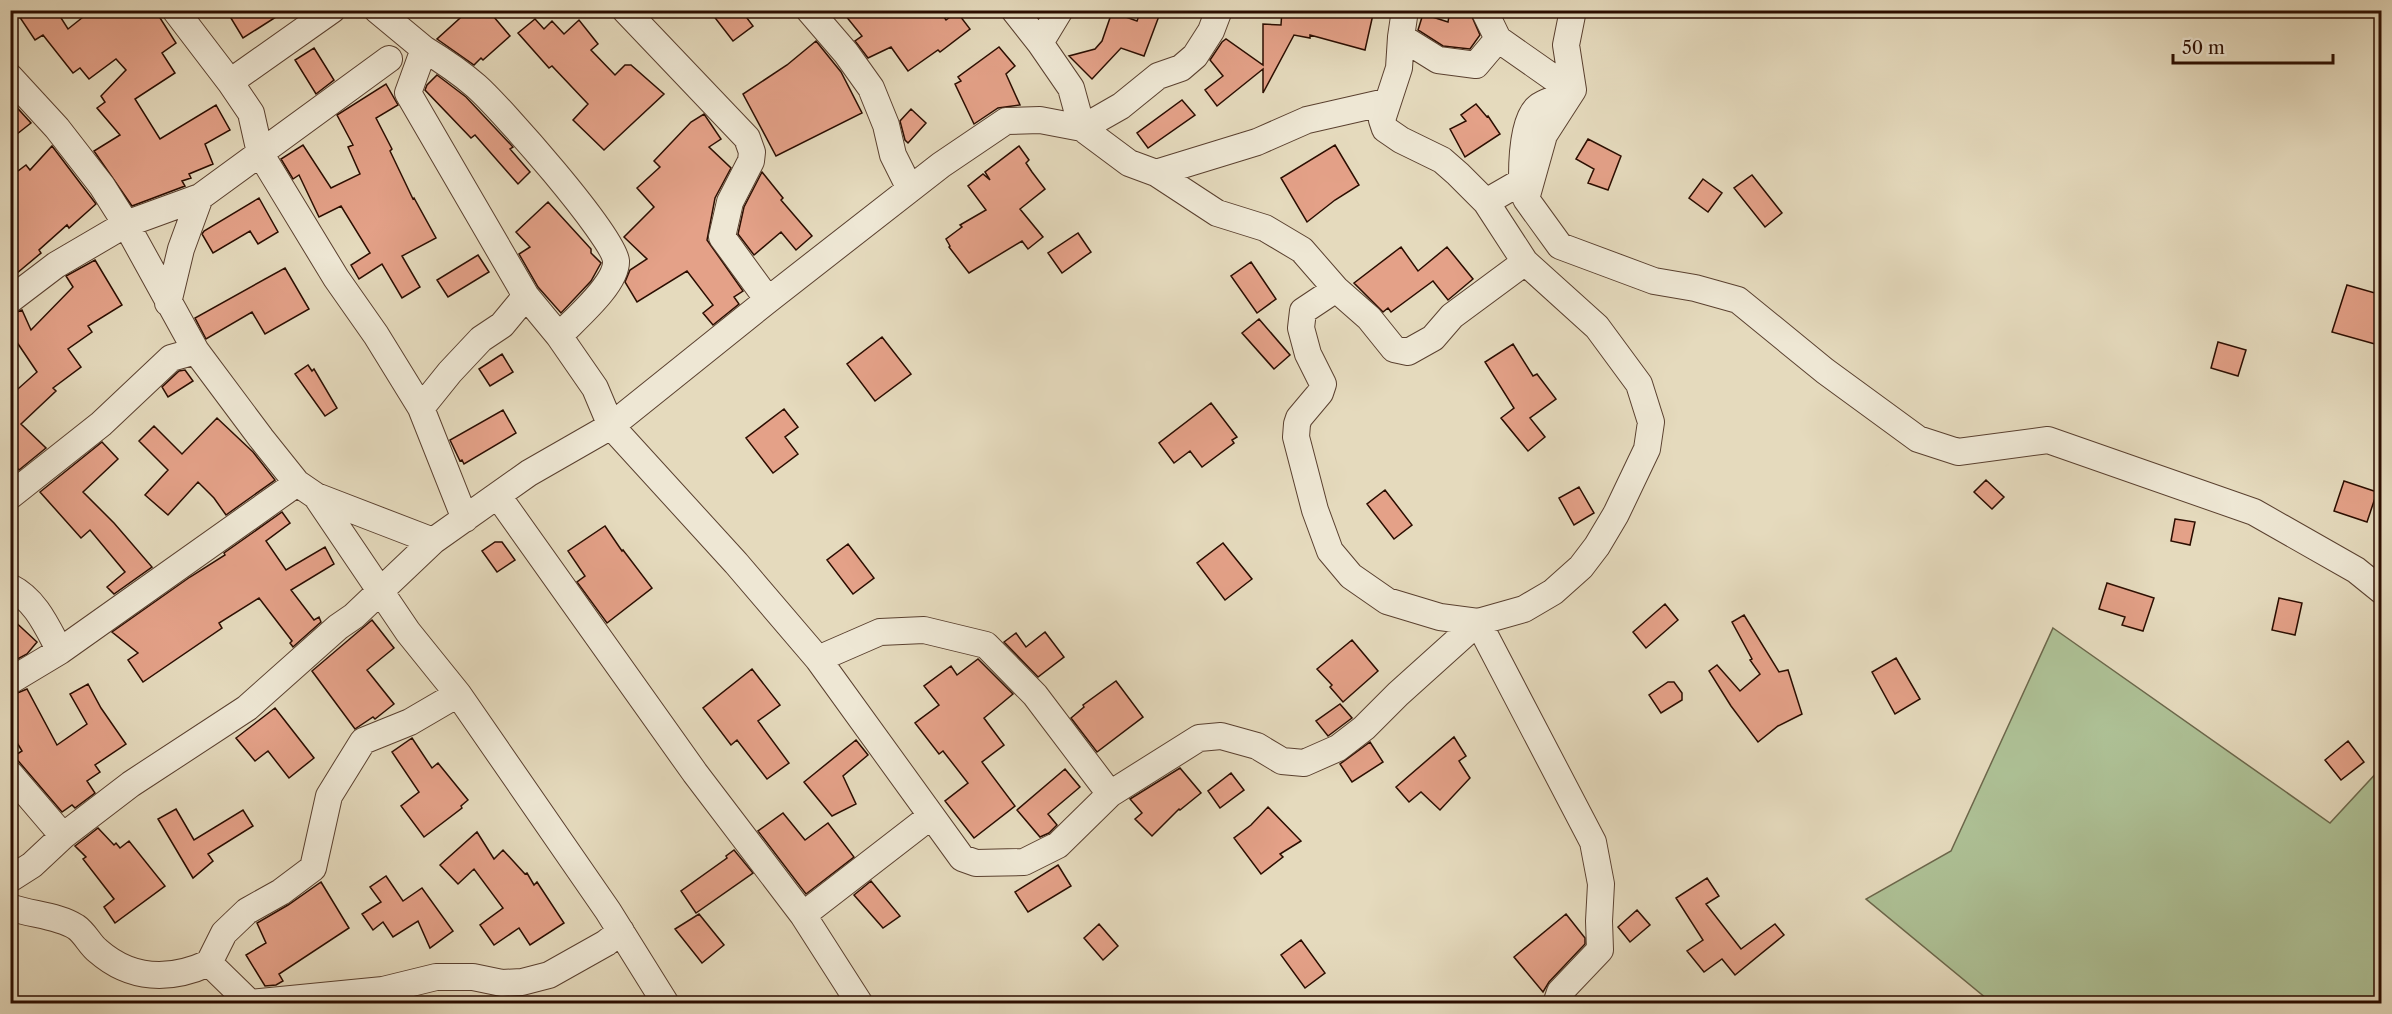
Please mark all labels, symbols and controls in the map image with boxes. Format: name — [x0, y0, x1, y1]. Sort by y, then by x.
scale bar — [2173, 27, 2334, 65]
text: 50 m — [2182, 37, 2225, 59]

